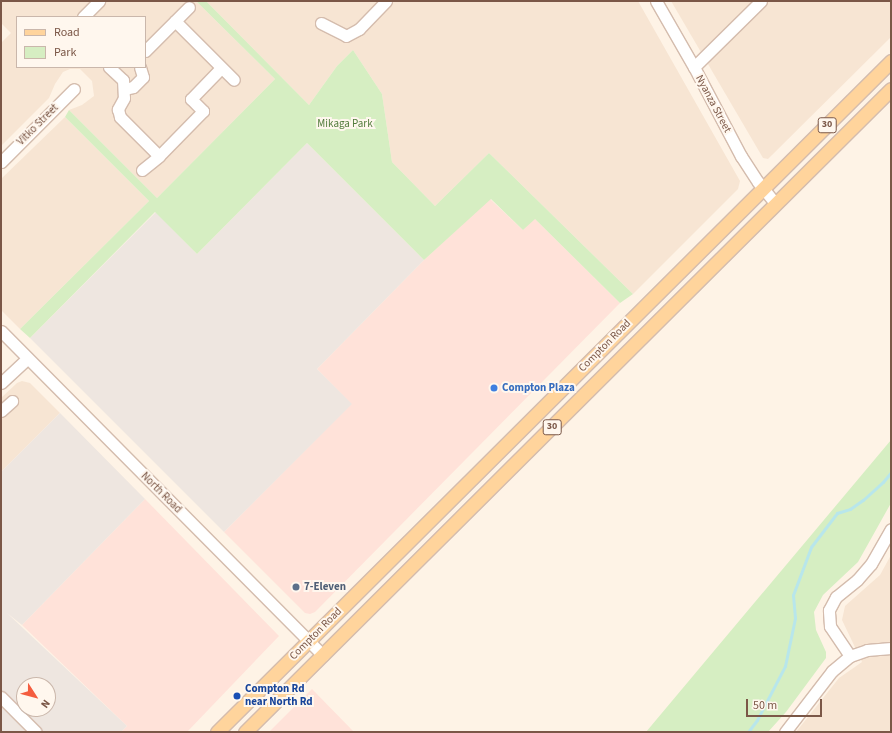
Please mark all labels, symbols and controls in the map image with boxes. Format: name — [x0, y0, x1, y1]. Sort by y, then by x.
legend — [16, 16, 146, 68]
text: Road — [54, 24, 80, 41]
text: Park — [54, 44, 76, 61]
street label: Nyanza Street — [692, 73, 734, 135]
street label: Vitko Street — [15, 102, 61, 148]
park label: Mikaga Park — [317, 117, 373, 131]
road number: 30 — [817, 117, 837, 133]
street label: Compton Road — [576, 317, 634, 375]
place label: Compton Plaza — [502, 381, 575, 395]
marker: Compton Plaza — [489, 383, 499, 393]
road number: 30 — [542, 419, 562, 435]
street label: North Road — [138, 470, 184, 516]
place label: 7-Eleven — [304, 580, 346, 594]
marker: 7-Eleven — [291, 582, 301, 592]
street label: Compton Road — [287, 605, 345, 663]
north arrow — [16, 677, 56, 717]
place label: Compton Rd near North Rd — [245, 683, 313, 709]
marker: Compton Rd near North Rd — [232, 691, 242, 701]
scale bar — [748, 691, 824, 717]
text: N — [37, 696, 54, 711]
text: 50 m — [753, 697, 777, 714]

